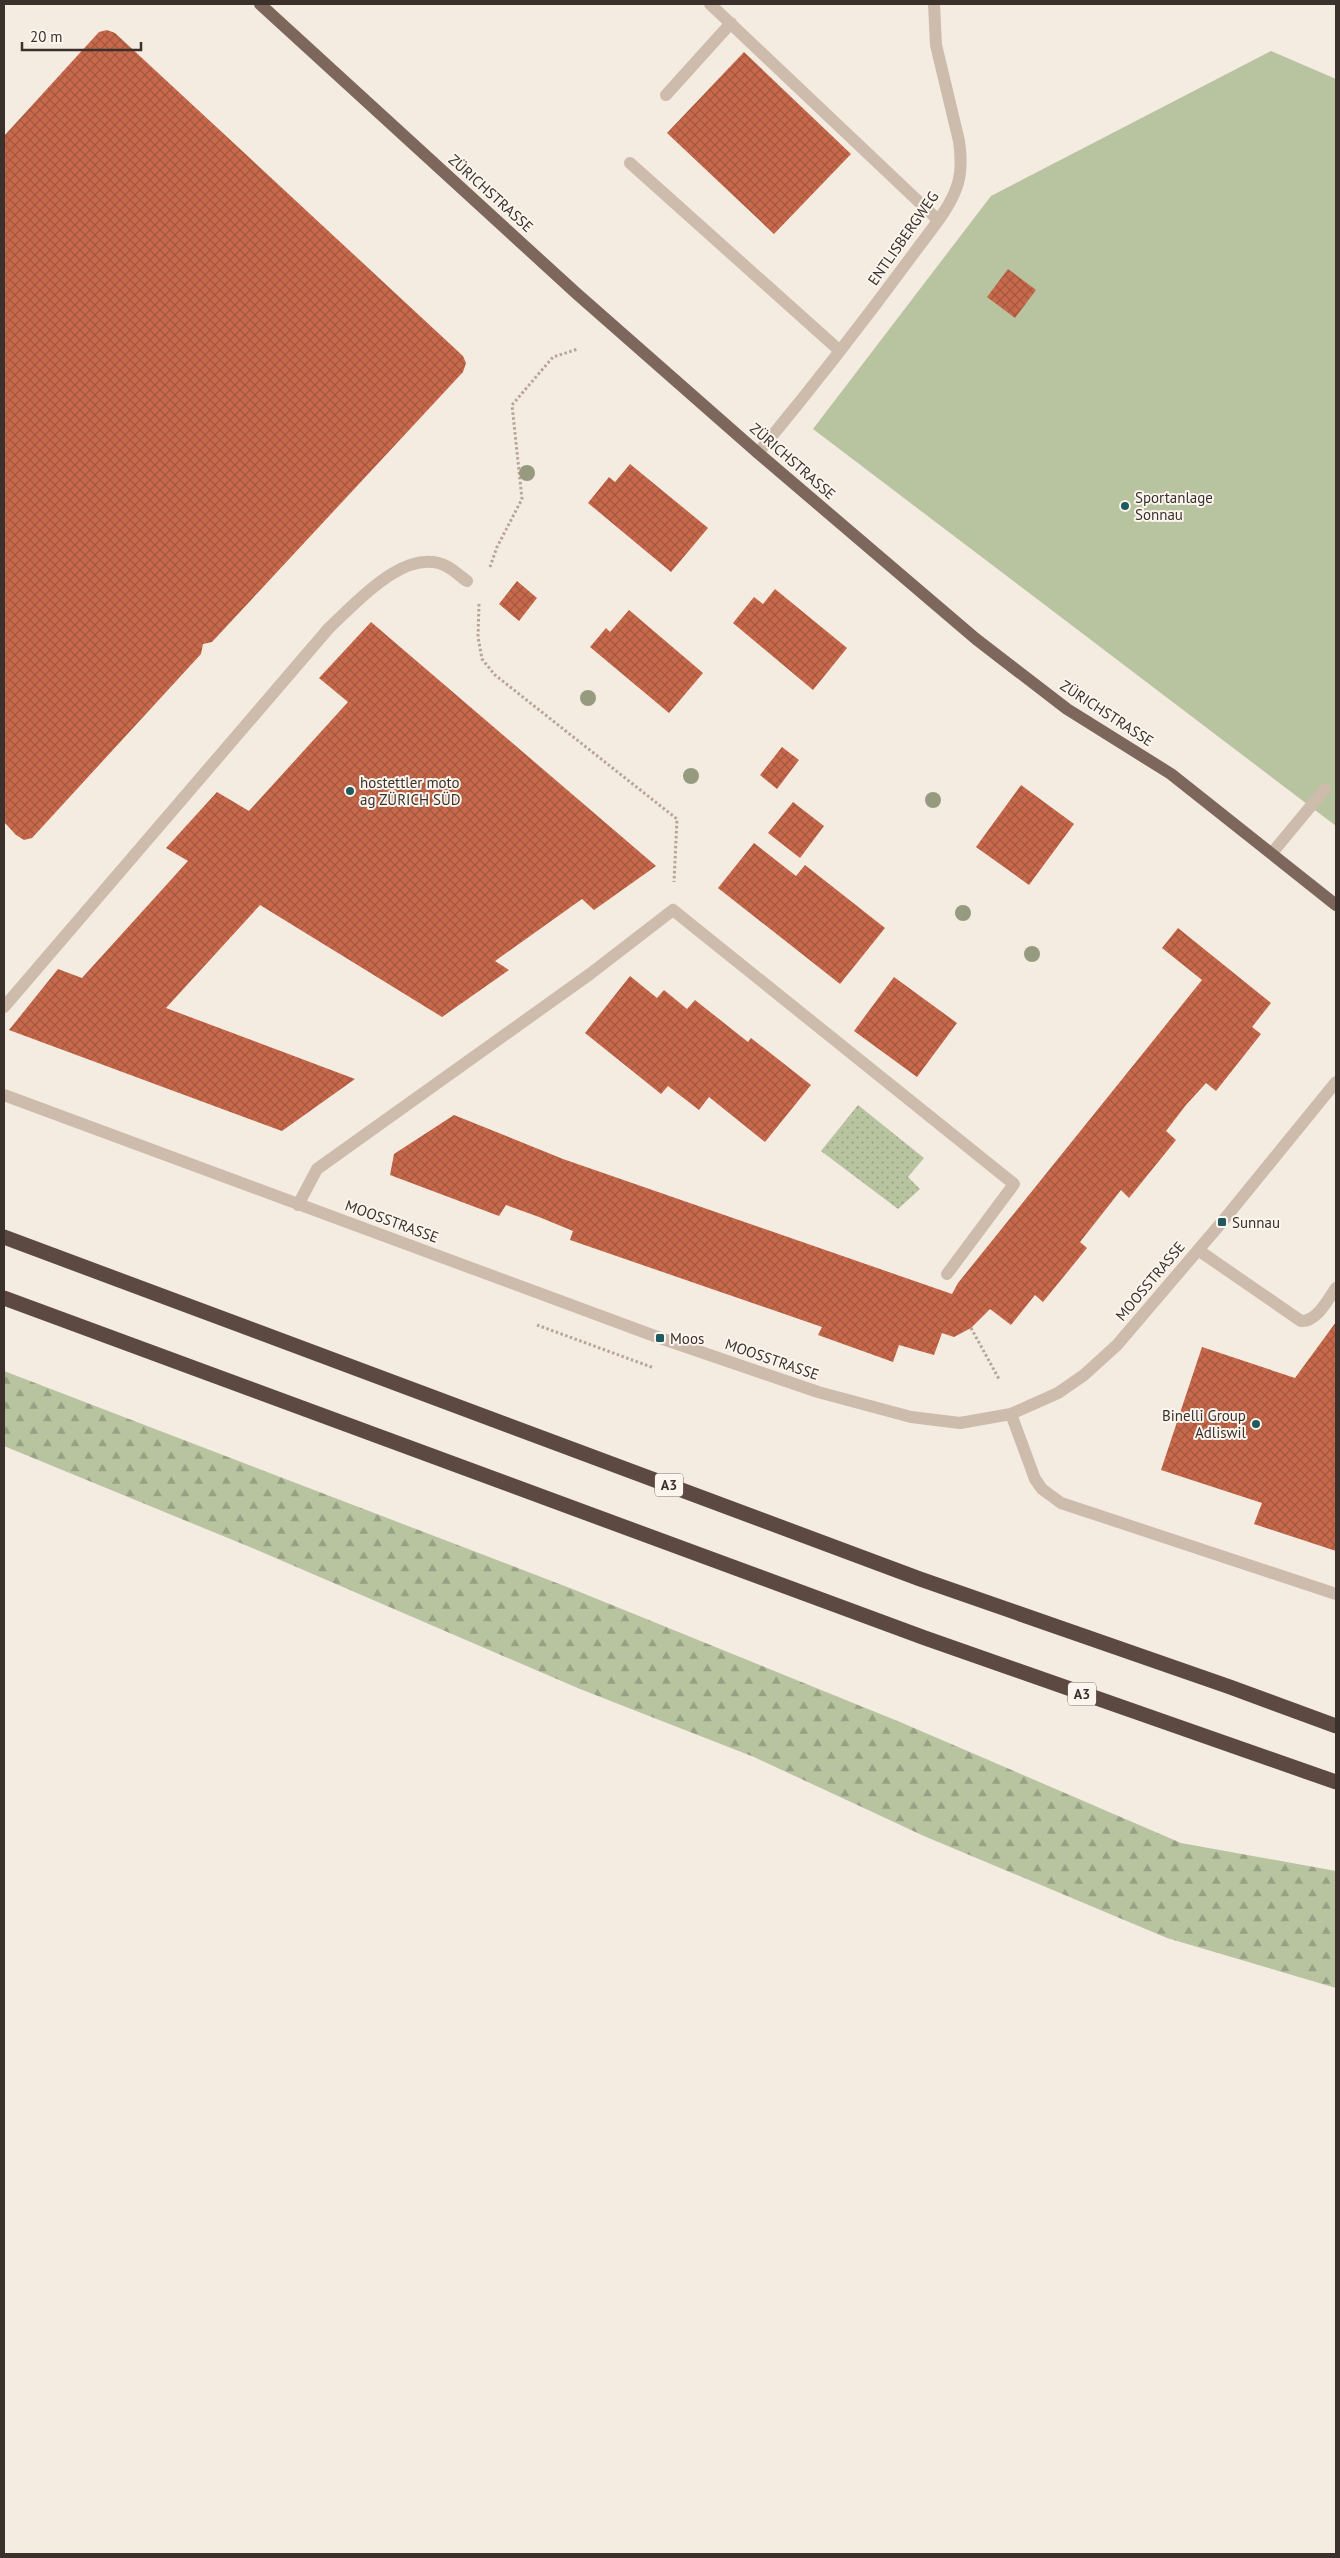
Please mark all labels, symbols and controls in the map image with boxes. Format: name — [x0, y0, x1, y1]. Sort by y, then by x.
scale bar — [22, 20, 141, 52]
text: 20 m — [30, 27, 63, 46]
street label: ZÜRICHSTRASSE — [445, 150, 537, 236]
street label: ENTLISBERGWEG — [864, 187, 942, 289]
street label: ZÜRICHSTRASSE — [746, 419, 840, 503]
place label: Sportanlage Sonnau — [1135, 488, 1213, 524]
marker: Sportanlage Sonnau — [1119, 500, 1131, 512]
street label: ZÜRICHSTRASSE — [1057, 676, 1157, 750]
place label: hostettler moto ag ZÜRICH SÜD — [360, 773, 461, 809]
marker: hostettler moto ag ZÜRICH SÜD — [344, 785, 356, 797]
street label: MOOSSTRASSE — [343, 1195, 441, 1247]
place label: Sunnau — [1232, 1213, 1280, 1232]
marker: Sunnau — [1216, 1216, 1228, 1228]
street label: MOOSSTRASSE — [1111, 1237, 1189, 1325]
place label: Moos — [670, 1329, 704, 1348]
marker: Moos — [654, 1332, 666, 1344]
street label: MOOSSTRASSE — [723, 1334, 821, 1384]
place label: Binelli Group Adliswil — [1162, 1406, 1247, 1442]
marker: Binelli Group Adliswil — [1250, 1418, 1262, 1430]
road number: A3 — [655, 1474, 683, 1496]
road number: A3 — [1068, 1682, 1096, 1706]

